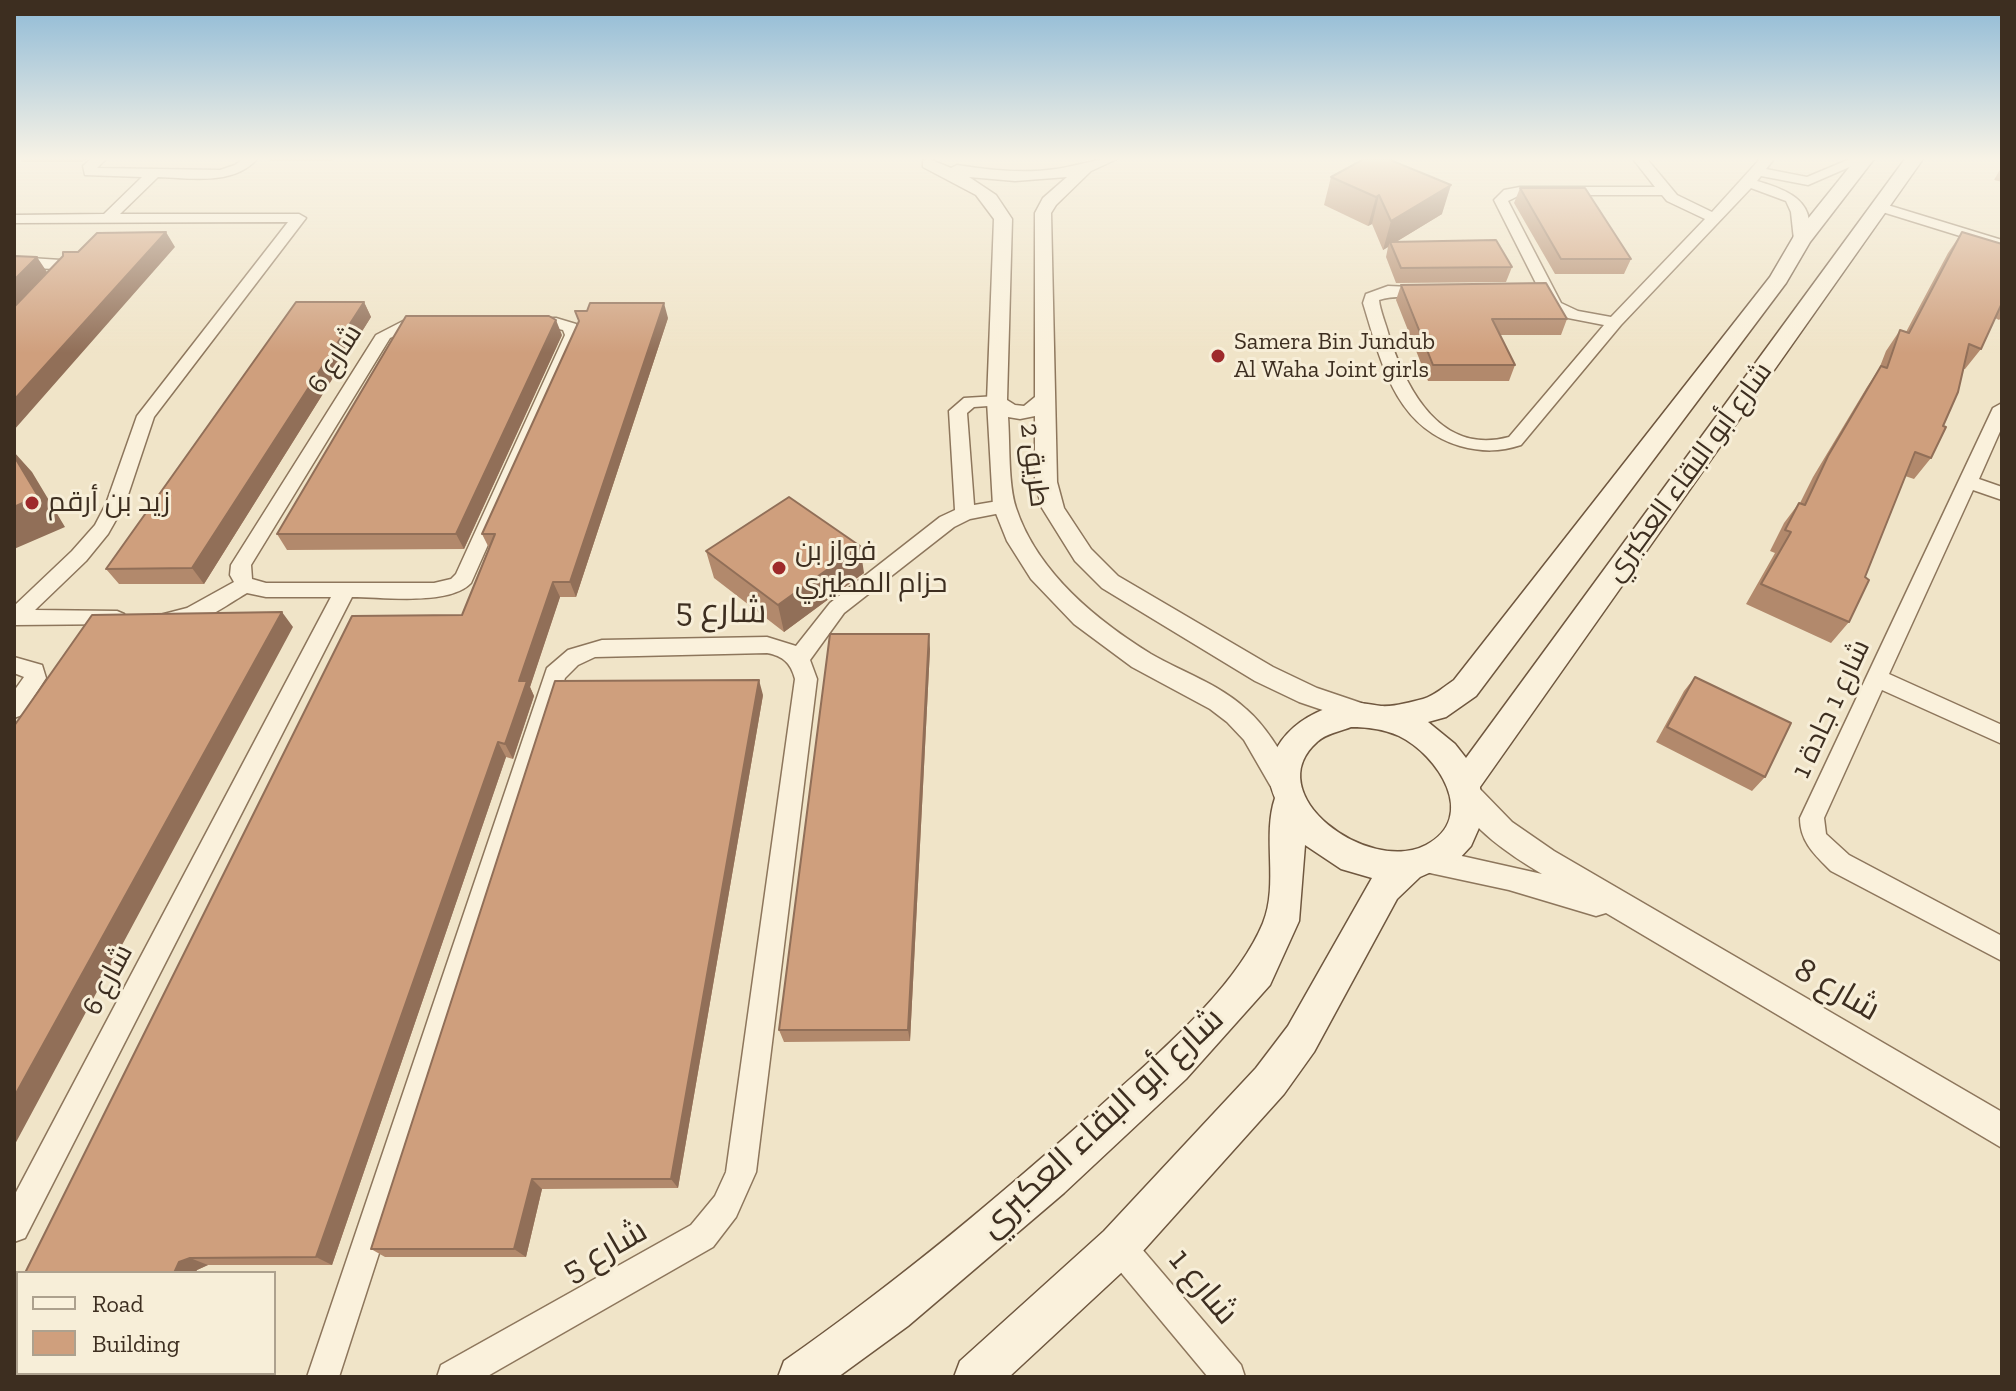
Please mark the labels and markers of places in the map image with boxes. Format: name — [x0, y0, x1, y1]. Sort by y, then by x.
place label: Samera Bin Jundub Al Waha Joint girls — [1234, 328, 1435, 384]
marker: Samera Bin Jundub Al Waha Joint girls — [1209, 347, 1227, 365]
place label: زيد بن أرقم — [48, 486, 170, 520]
marker: زيد بن أرقم — [23, 494, 41, 512]
place label: فواز بن حزام المطيري — [795, 535, 947, 601]
marker: فواز بن حزام المطيري — [770, 559, 788, 577]

